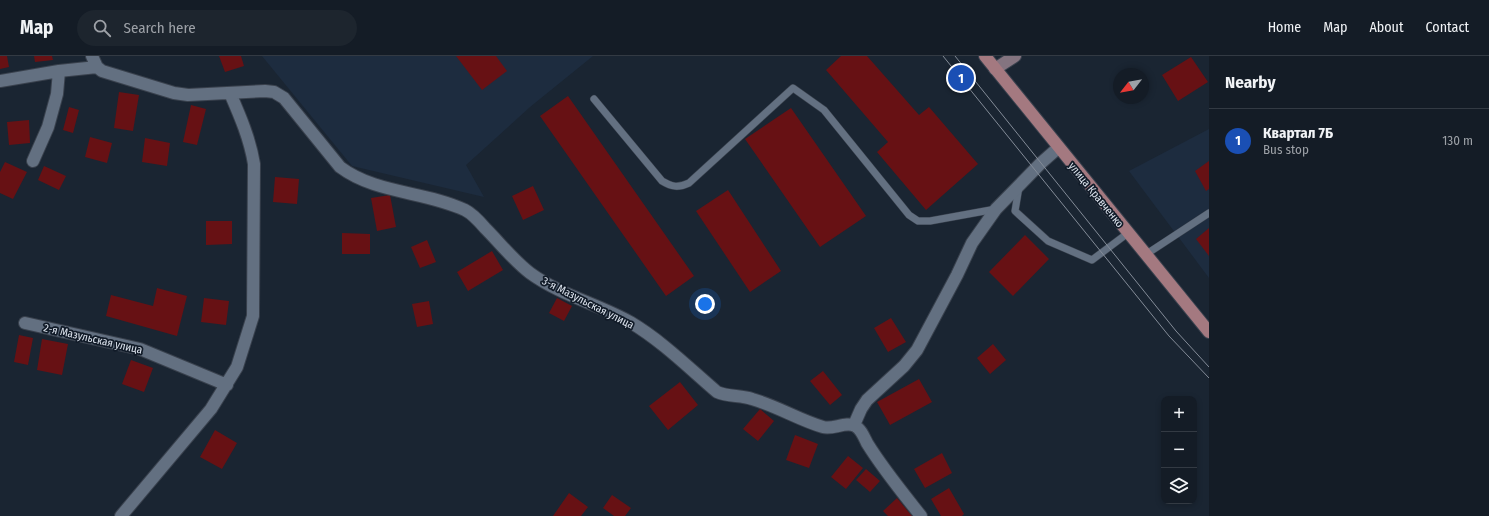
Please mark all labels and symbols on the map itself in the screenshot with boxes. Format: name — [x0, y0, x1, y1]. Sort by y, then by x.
pin: 1 — [948, 63, 974, 93]
north arrow — [1113, 68, 1149, 104]
street label: улица Кравченко — [1066, 160, 1126, 230]
street label: 3-я Мазульская улица — [540, 274, 636, 332]
your location — [695, 294, 715, 314]
street label: 2-я Мазульская улица — [42, 321, 144, 357]

